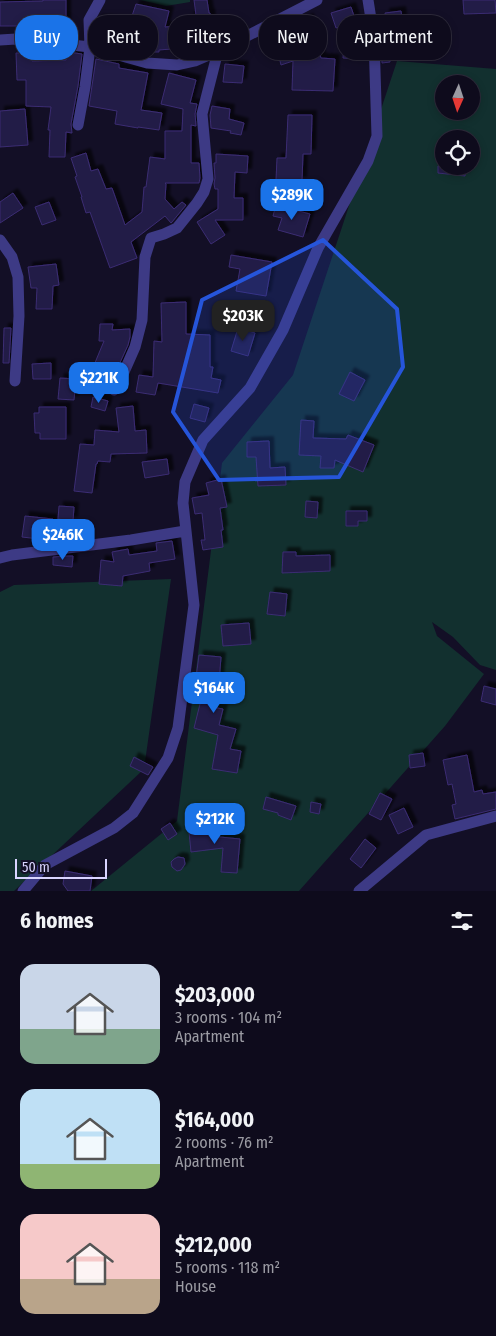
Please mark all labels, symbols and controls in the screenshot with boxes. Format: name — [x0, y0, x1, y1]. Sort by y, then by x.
chip: Buy — [15, 15, 78, 60]
chip: Rent — [88, 15, 158, 60]
chip: Filters — [168, 15, 249, 60]
chip: New — [259, 15, 327, 60]
chip: Apartment — [337, 15, 451, 60]
north arrow — [435, 75, 480, 120]
map controls — [435, 75, 480, 175]
button: locate — [435, 130, 480, 175]
pin: $289K — [257, 178, 327, 221]
text: $289K — [271, 185, 313, 204]
pin: $203K — [208, 300, 278, 342]
text: $203K — [223, 306, 263, 325]
pin: $221K — [64, 362, 134, 404]
text: $221K — [80, 368, 118, 387]
pin: $246K — [28, 518, 98, 561]
text: $246K — [43, 525, 83, 544]
pin: $164K — [179, 672, 249, 714]
text: $164K — [194, 678, 234, 697]
pin: $212K — [180, 802, 250, 845]
text: $212K — [196, 809, 234, 828]
scale bar — [15, 856, 108, 879]
text: 50 m — [22, 859, 50, 876]
icon: filters — [448, 907, 476, 935]
text: 6 homes — [20, 908, 93, 934]
text: $203,000 — [175, 982, 255, 1008]
icon: home — [60, 984, 120, 1044]
text: 3 rooms · 104 m² — [175, 1008, 282, 1027]
text: Apartment — [175, 1027, 244, 1046]
text: $164,000 — [175, 1107, 254, 1133]
icon: home — [60, 1109, 120, 1169]
text: 2 rooms · 76 m² — [175, 1133, 274, 1152]
text: Apartment — [175, 1152, 244, 1171]
text: $212,000 — [175, 1232, 252, 1258]
icon: home — [60, 1234, 120, 1294]
text: 5 rooms · 118 m² — [175, 1258, 280, 1277]
text: House — [175, 1277, 216, 1296]

